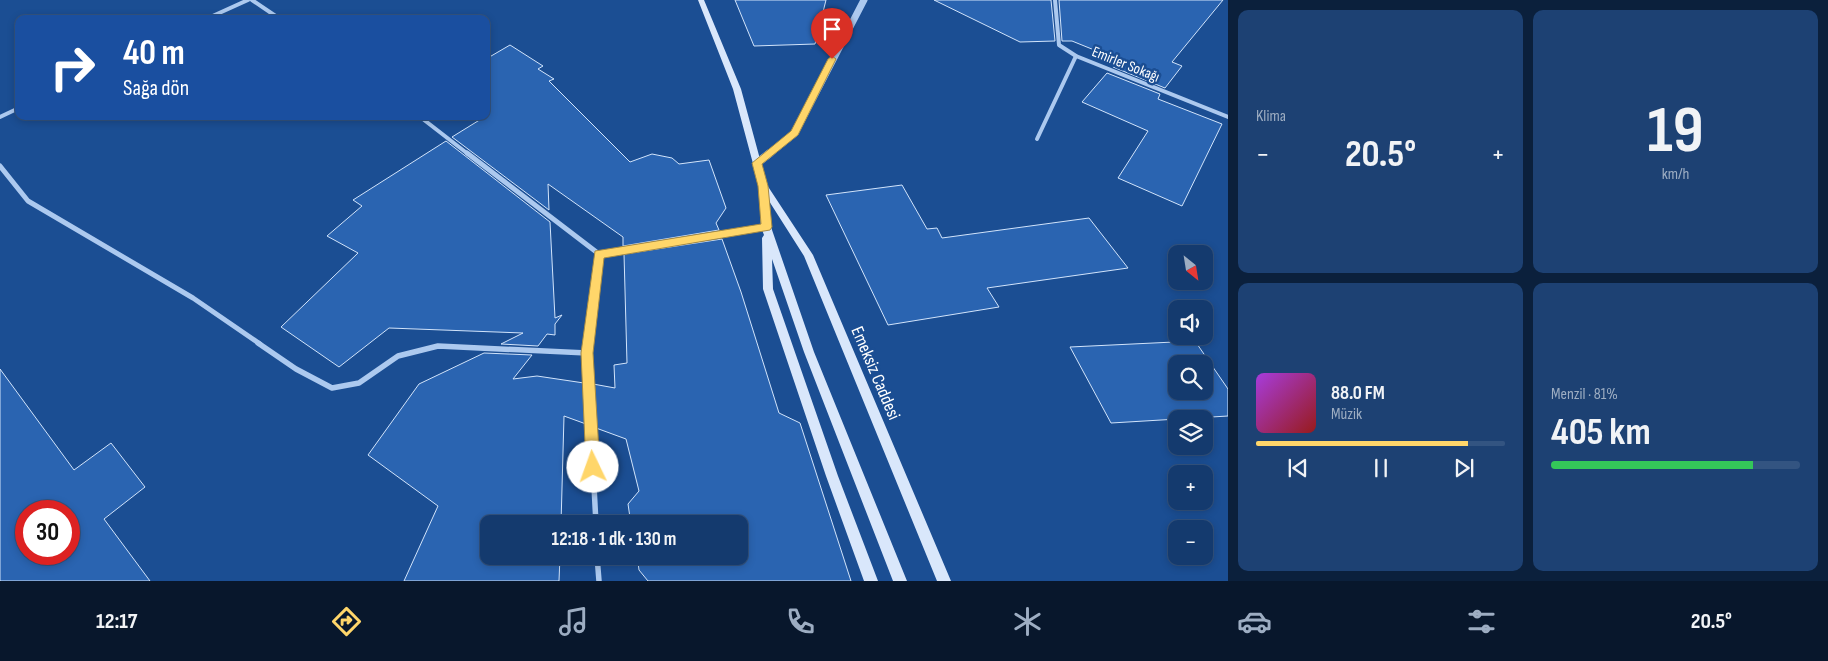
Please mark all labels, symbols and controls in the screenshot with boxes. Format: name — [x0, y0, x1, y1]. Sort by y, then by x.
pin — [811, 8, 853, 59]
icon: arrive — [818, 15, 846, 43]
text: 40 m — [123, 32, 185, 75]
icon: right — [40, 35, 105, 100]
street label: Emirler Sokağı — [1089, 42, 1162, 87]
text: Sağa dön — [123, 75, 189, 102]
text: 19 — [1647, 93, 1704, 171]
text: Klima — [1256, 107, 1286, 126]
text: 20.5° — [1345, 132, 1416, 177]
text: − — [1256, 138, 1270, 171]
text: + — [1491, 138, 1505, 171]
text: km/h — [1662, 165, 1689, 184]
north arrow — [1168, 245, 1212, 290]
map controls — [1168, 245, 1213, 565]
button: sound — [1168, 300, 1213, 345]
street label: Emeksiz Caddesi — [846, 323, 905, 423]
button: search — [1168, 355, 1213, 400]
text: 88.0 FM — [1331, 382, 1385, 405]
text: Menzil · 81% — [1551, 385, 1618, 404]
text: Müzik — [1331, 405, 1362, 424]
button: layers — [1168, 410, 1213, 455]
text: 405 km — [1551, 410, 1651, 455]
position arrow — [566, 440, 618, 492]
icon: previous — [1284, 454, 1312, 482]
icon: pause — [1367, 454, 1395, 482]
icon: next — [1450, 454, 1478, 482]
button: + — [1168, 465, 1213, 510]
speed limit sign: 30 — [15, 500, 80, 565]
button: − — [1168, 520, 1213, 565]
text: 12:18 · 1 dk · 130 m — [552, 528, 676, 551]
icon: directions — [329, 604, 364, 639]
icon: music — [556, 604, 591, 639]
icon: phone — [783, 604, 818, 639]
icon: climate — [1010, 604, 1045, 639]
icon: car — [1237, 604, 1272, 639]
icon: filters — [1464, 604, 1499, 639]
text: 12:17 — [96, 608, 137, 635]
text: 20.5° — [1691, 608, 1732, 635]

